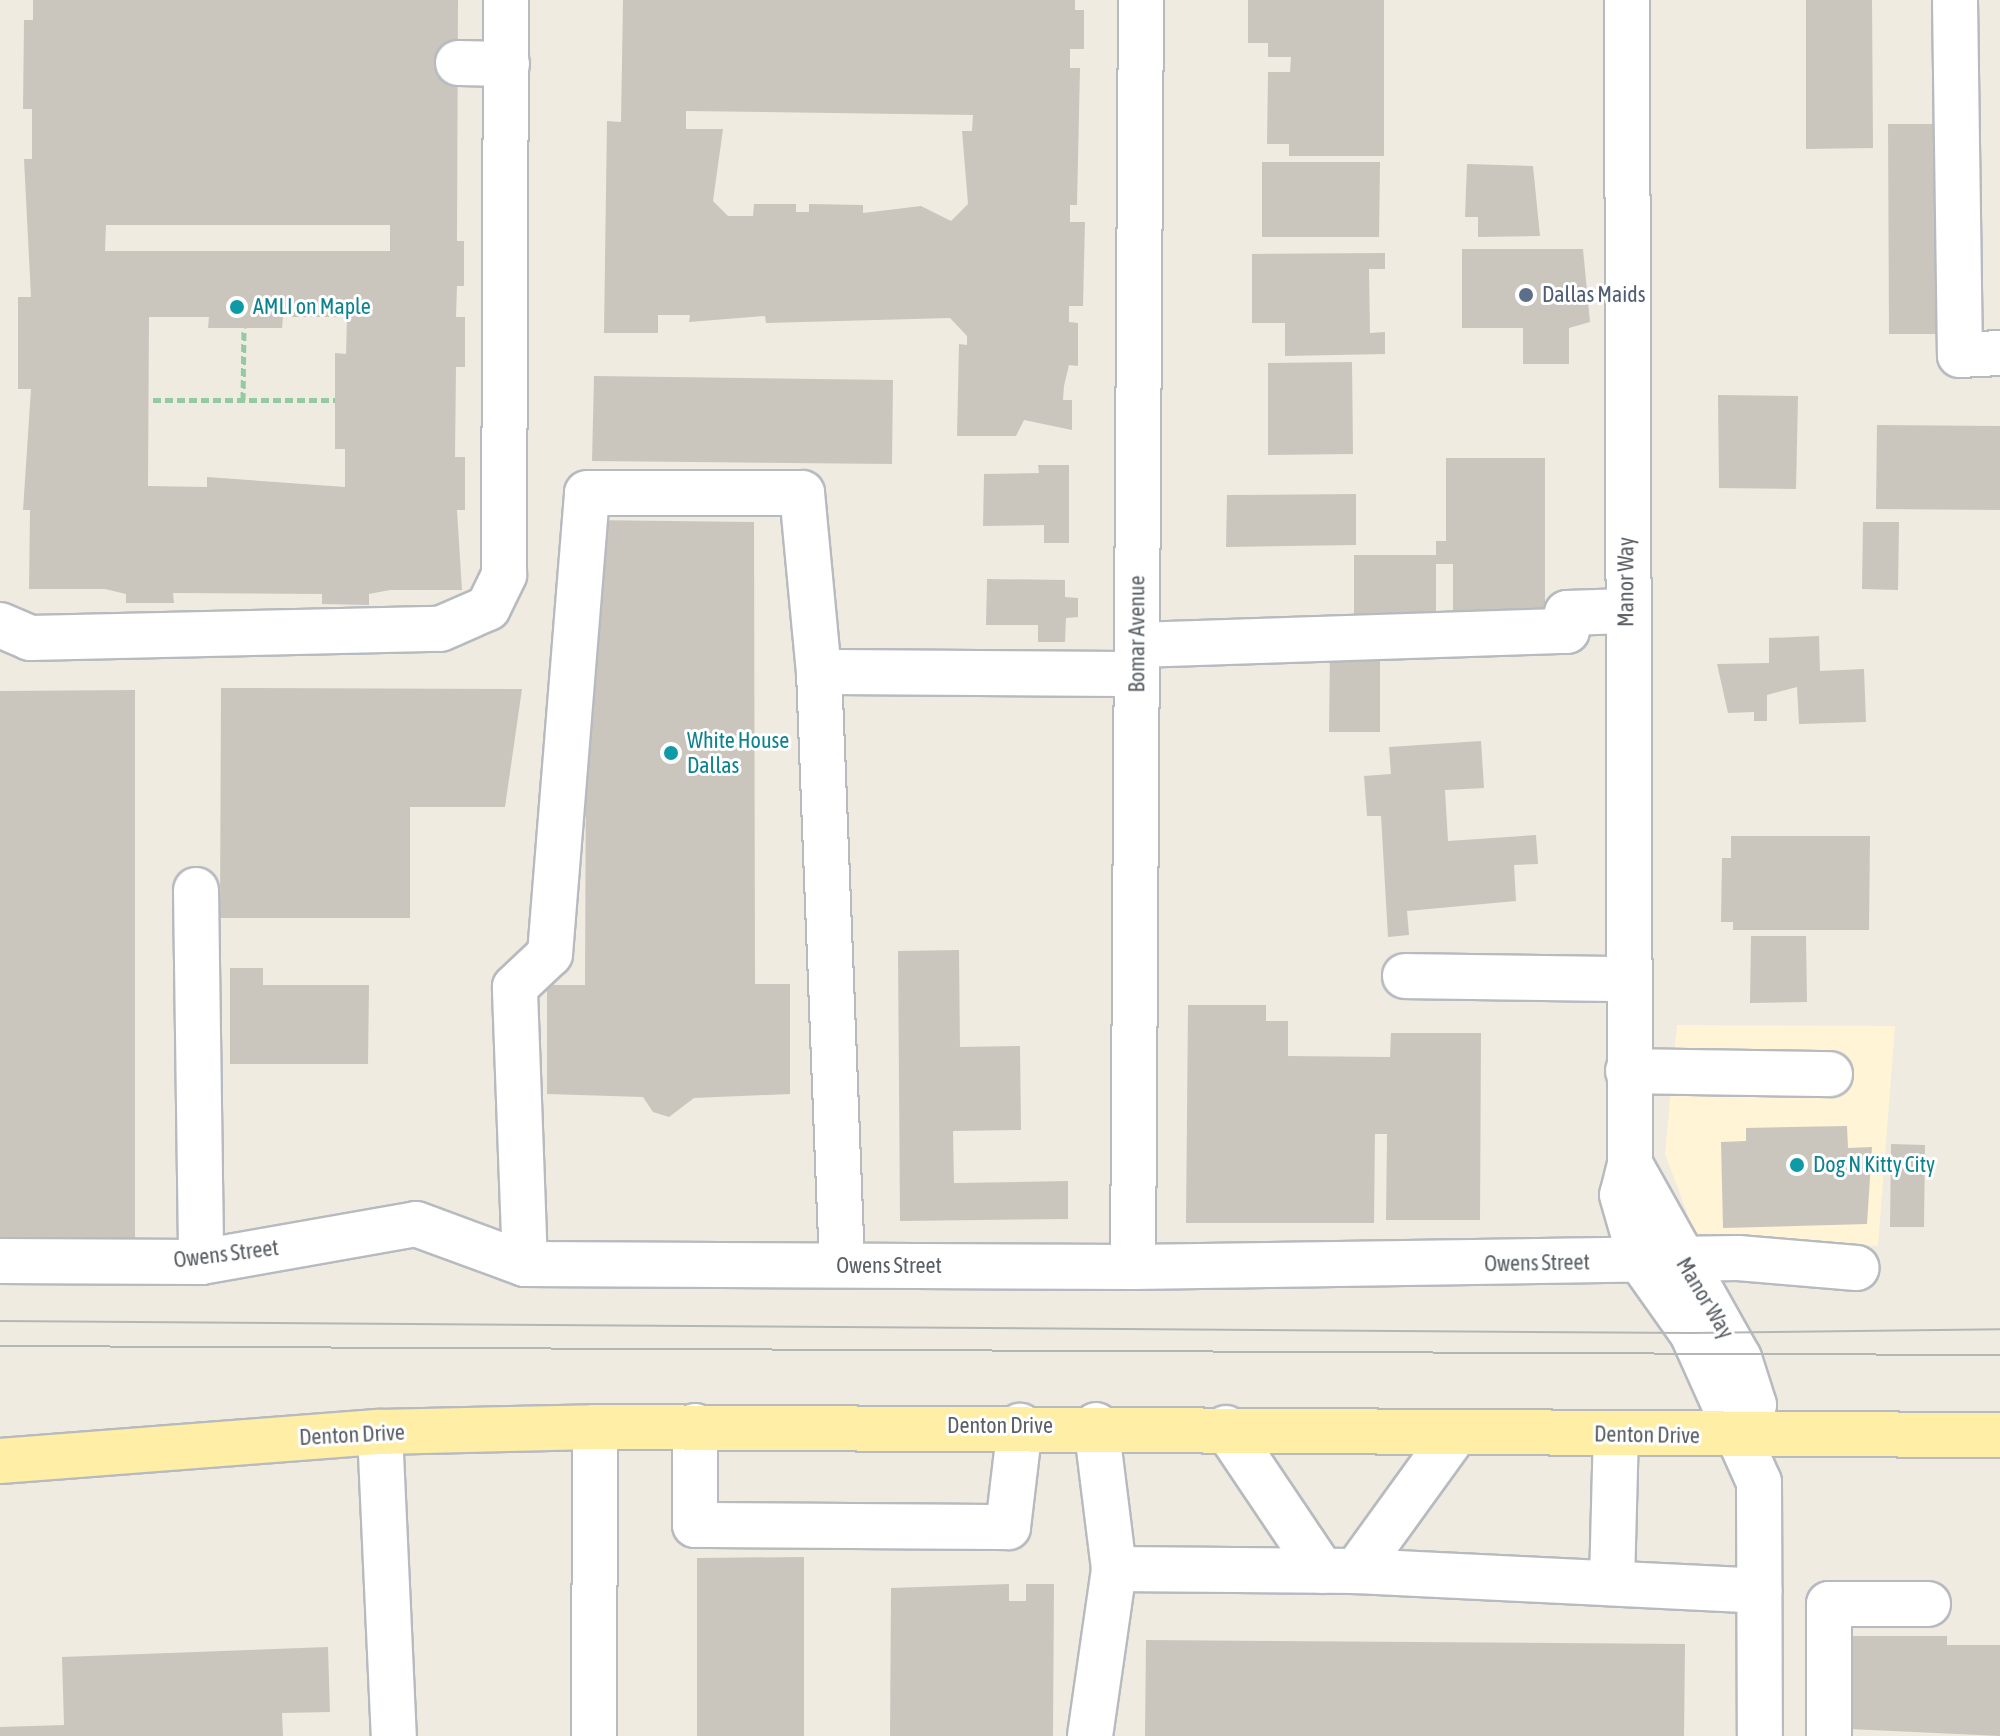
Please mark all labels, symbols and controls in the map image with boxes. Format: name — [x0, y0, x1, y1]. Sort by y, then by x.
place label: Dallas Maids — [1542, 282, 1645, 308]
marker: Dallas Maids — [1517, 286, 1535, 304]
place label: AMLI on Maple — [253, 294, 371, 320]
marker: AMLI on Maple — [228, 298, 246, 316]
street label: Manor Way — [1613, 537, 1639, 627]
street label: Bomar Avenue — [1124, 575, 1150, 693]
place label: White House Dallas — [687, 727, 789, 778]
marker: White House Dallas — [662, 744, 680, 762]
place label: Dog N Kitty City — [1813, 1152, 1935, 1178]
marker: Dog N Kitty City — [1788, 1156, 1806, 1174]
street label: Owens Street — [172, 1234, 280, 1274]
street label: Owens Street — [1484, 1249, 1590, 1277]
street label: Owens Street — [836, 1253, 942, 1279]
street label: Manor Way — [1670, 1253, 1740, 1343]
street label: Denton Drive — [947, 1413, 1053, 1439]
street label: Denton Drive — [298, 1419, 406, 1451]
street label: Denton Drive — [1594, 1421, 1700, 1449]

